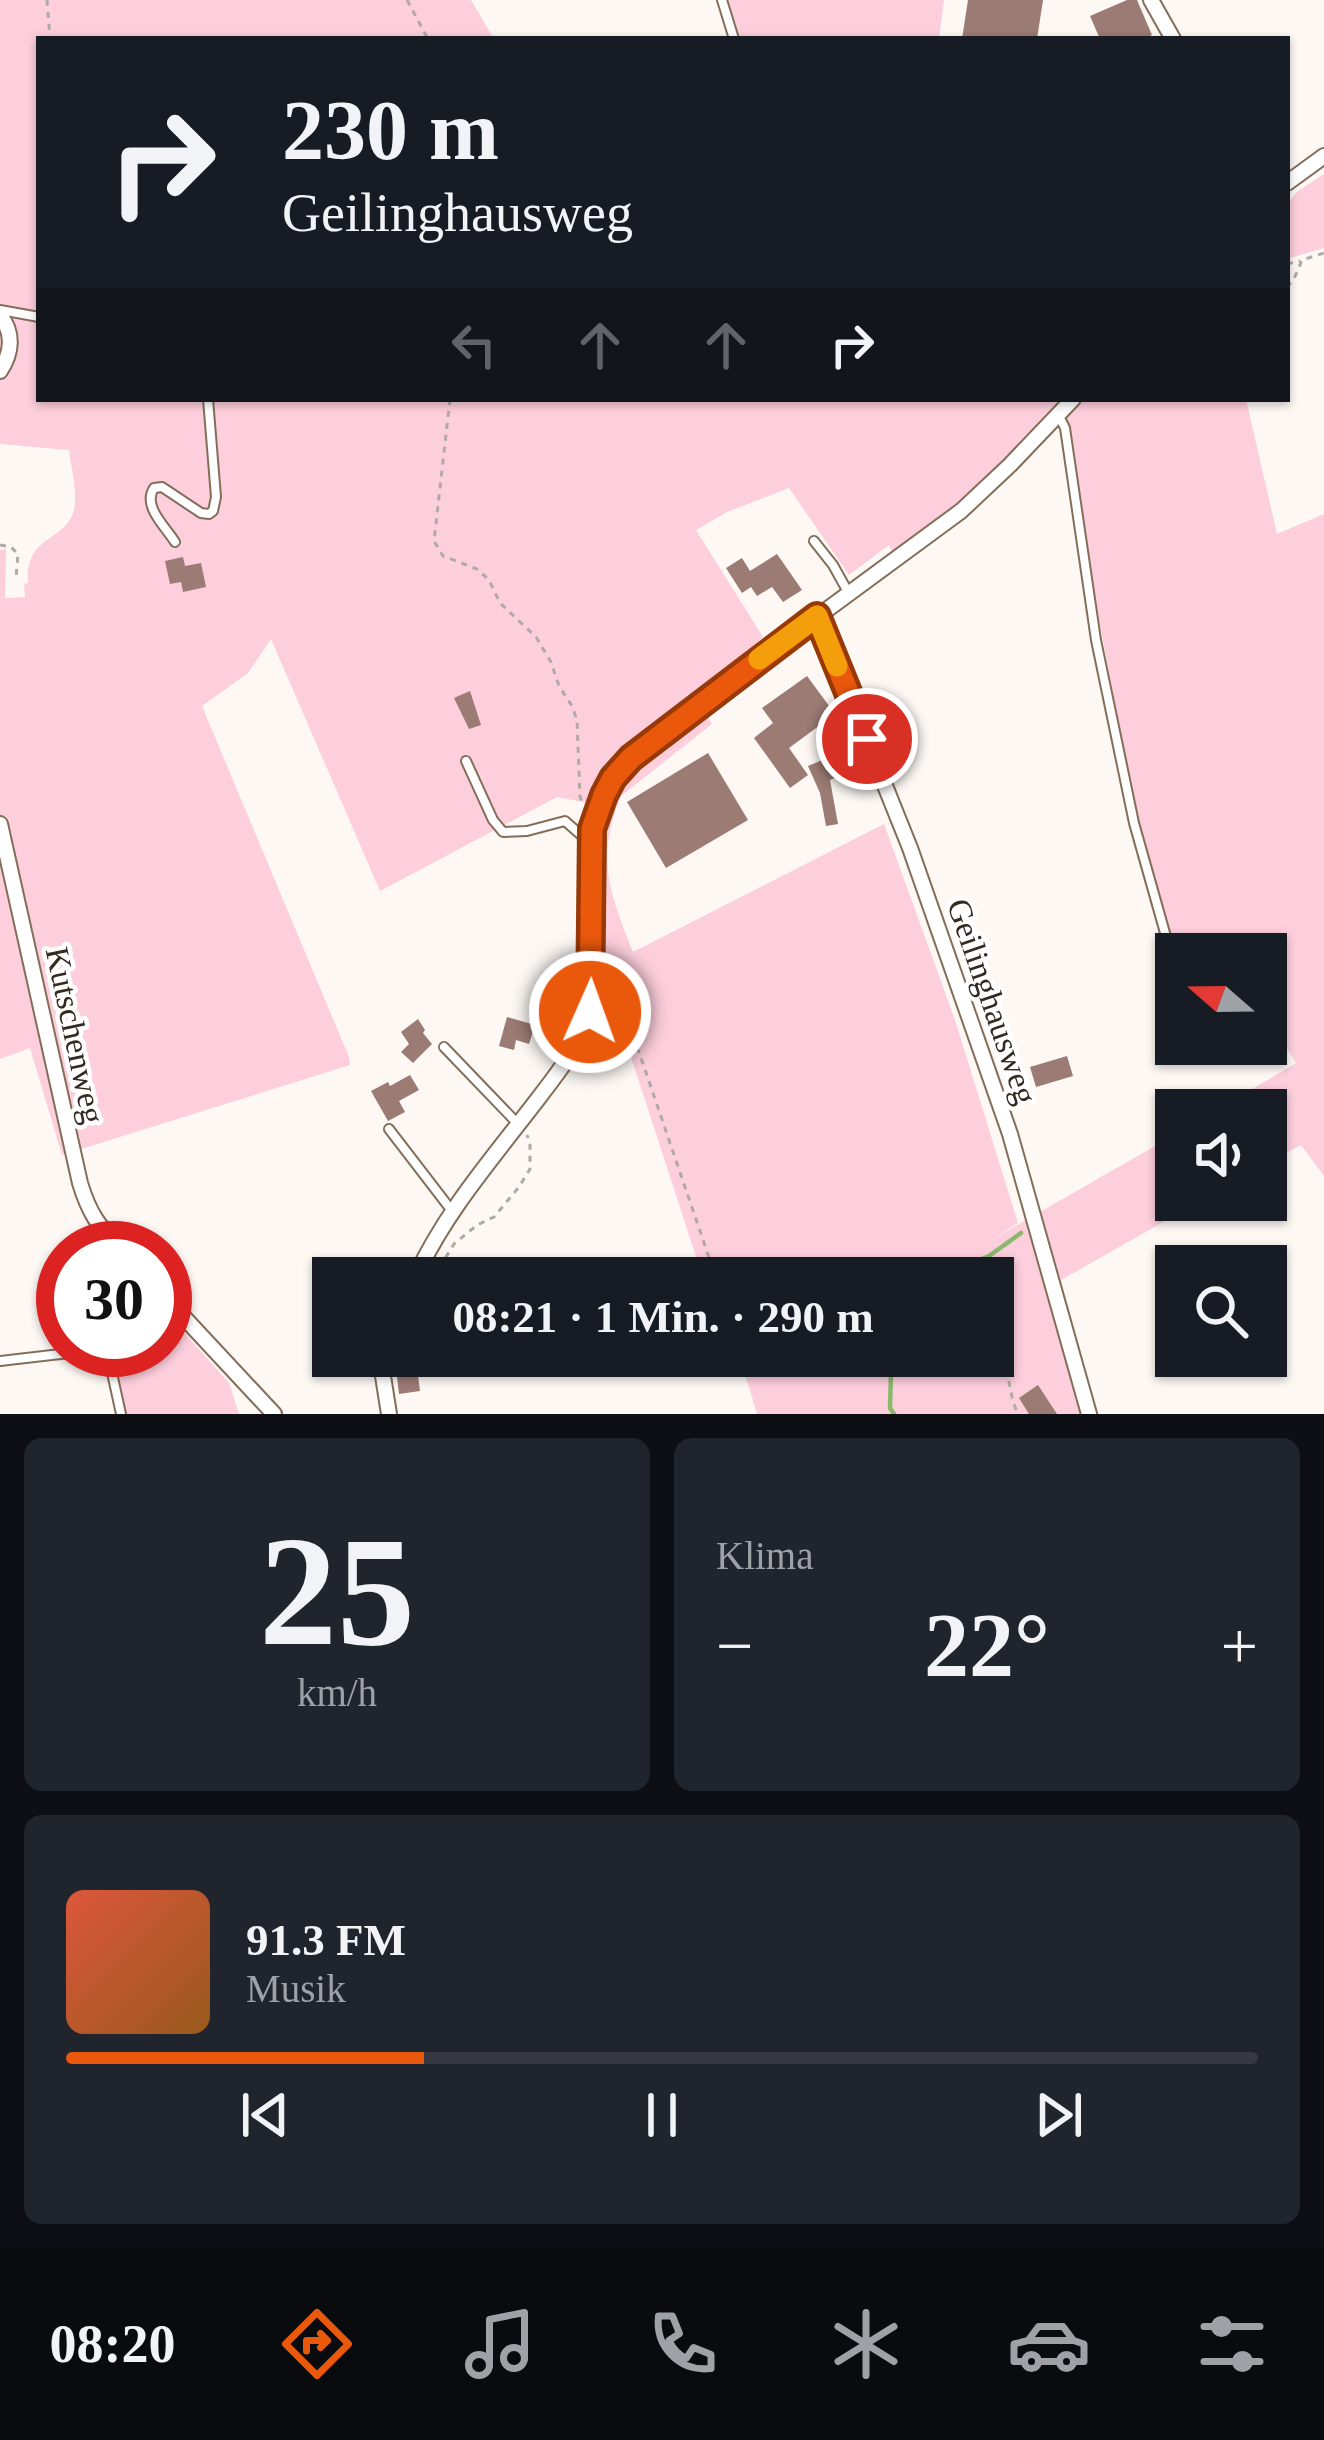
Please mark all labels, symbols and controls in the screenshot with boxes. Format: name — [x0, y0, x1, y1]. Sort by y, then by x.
icon: right — [84, 84, 240, 240]
text: 230 m — [282, 84, 499, 177]
text: Geilinghausweg — [282, 183, 633, 243]
icon: left — [441, 312, 507, 378]
icon: ahead — [567, 312, 633, 378]
icon: ahead — [693, 312, 759, 378]
icon: right — [819, 312, 885, 378]
pin — [816, 688, 918, 790]
icon: arrive — [834, 706, 900, 772]
street label: Geilinghausweg — [940, 894, 1044, 1109]
north arrow — [1155, 933, 1287, 1065]
map controls — [1155, 933, 1287, 1377]
street label: Kutschenweg — [39, 944, 111, 1127]
position arrow — [527, 949, 653, 1075]
button: sound — [1155, 1089, 1287, 1221]
speed limit sign: 30 — [36, 1221, 192, 1377]
button: search — [1155, 1245, 1287, 1377]
text: 08:21 · 1 Min. · 290 m — [452, 1292, 874, 1342]
text: 25 — [259, 1505, 415, 1678]
text: Klima — [716, 1534, 813, 1577]
text: 22° — [924, 1596, 1050, 1695]
text: − — [716, 1609, 753, 1682]
text: + — [1221, 1609, 1258, 1682]
text: km/h — [297, 1671, 377, 1714]
text: 91.3 FM — [246, 1915, 406, 1965]
text: Musik — [246, 1967, 346, 2010]
icon: previous — [232, 2082, 298, 2148]
icon: pause — [629, 2082, 695, 2148]
icon: next — [1026, 2082, 1092, 2148]
icon: directions — [275, 2302, 359, 2386]
icon: music — [458, 2302, 542, 2386]
icon: phone — [641, 2302, 725, 2386]
icon: climate — [824, 2302, 908, 2386]
icon: car — [1007, 2302, 1091, 2386]
icon: filters — [1190, 2302, 1274, 2386]
text: 08:20 — [50, 2314, 176, 2374]

